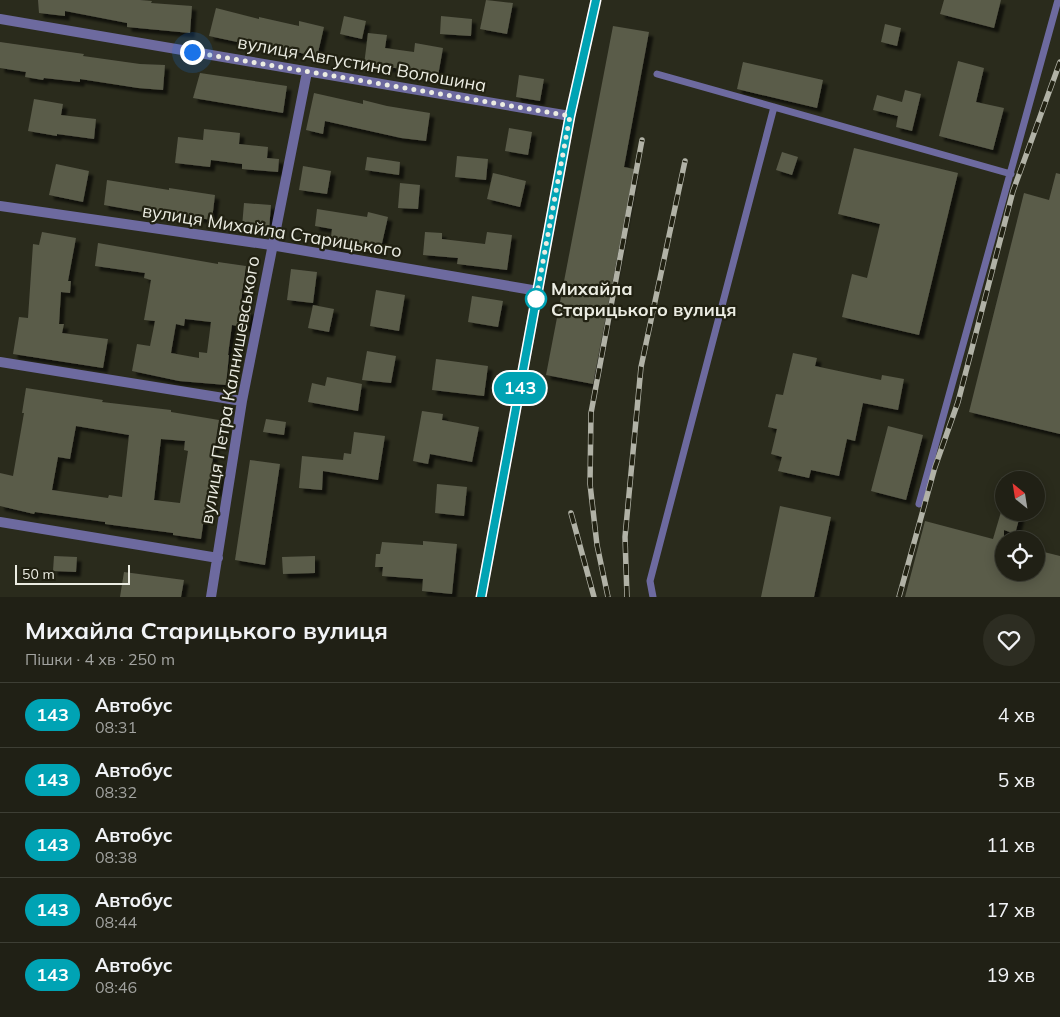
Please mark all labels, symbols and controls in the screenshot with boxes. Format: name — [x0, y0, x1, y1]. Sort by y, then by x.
street label: вулиця Августина Волошина — [236, 30, 488, 97]
your location — [180, 40, 205, 65]
street label: вулиця Михайла Старицького — [141, 199, 404, 262]
street label: вулиця Петра Калнишевського — [195, 254, 264, 526]
place label: Михайла Старицького вулиця — [551, 277, 737, 321]
marker: Михайла Старицького вулиця — [525, 288, 547, 310]
line badge: 143 — [491, 372, 549, 404]
text: 143 — [504, 376, 536, 399]
north arrow — [995, 471, 1045, 521]
map controls — [995, 471, 1045, 581]
button: locate — [995, 531, 1045, 581]
scale bar — [15, 562, 130, 585]
text: 50 m — [22, 565, 55, 583]
button: heart — [983, 614, 1035, 666]
text: Михайла Старицького вулиця — [25, 615, 388, 645]
text: Пішки · 4 хв · 250 m — [25, 649, 175, 669]
text: Автобус — [95, 693, 173, 717]
text: 143 — [36, 703, 69, 726]
text: 4 хв — [998, 703, 1035, 727]
text: 08:31 — [95, 717, 137, 737]
text: Автобус — [95, 758, 173, 782]
text: 143 — [36, 768, 69, 791]
text: 5 хв — [998, 768, 1035, 792]
text: 08:32 — [95, 782, 137, 802]
text: Автобус — [95, 823, 173, 847]
text: 143 — [36, 833, 69, 856]
text: 11 хв — [986, 833, 1035, 857]
text: 08:38 — [95, 847, 137, 867]
text: Автобус — [95, 888, 173, 912]
text: 143 — [36, 898, 69, 921]
text: 17 хв — [986, 898, 1035, 922]
text: 08:44 — [95, 912, 137, 932]
text: Автобус — [95, 953, 173, 977]
text: 143 — [36, 963, 69, 986]
text: 19 хв — [986, 963, 1035, 987]
text: 08:46 — [95, 977, 137, 997]

